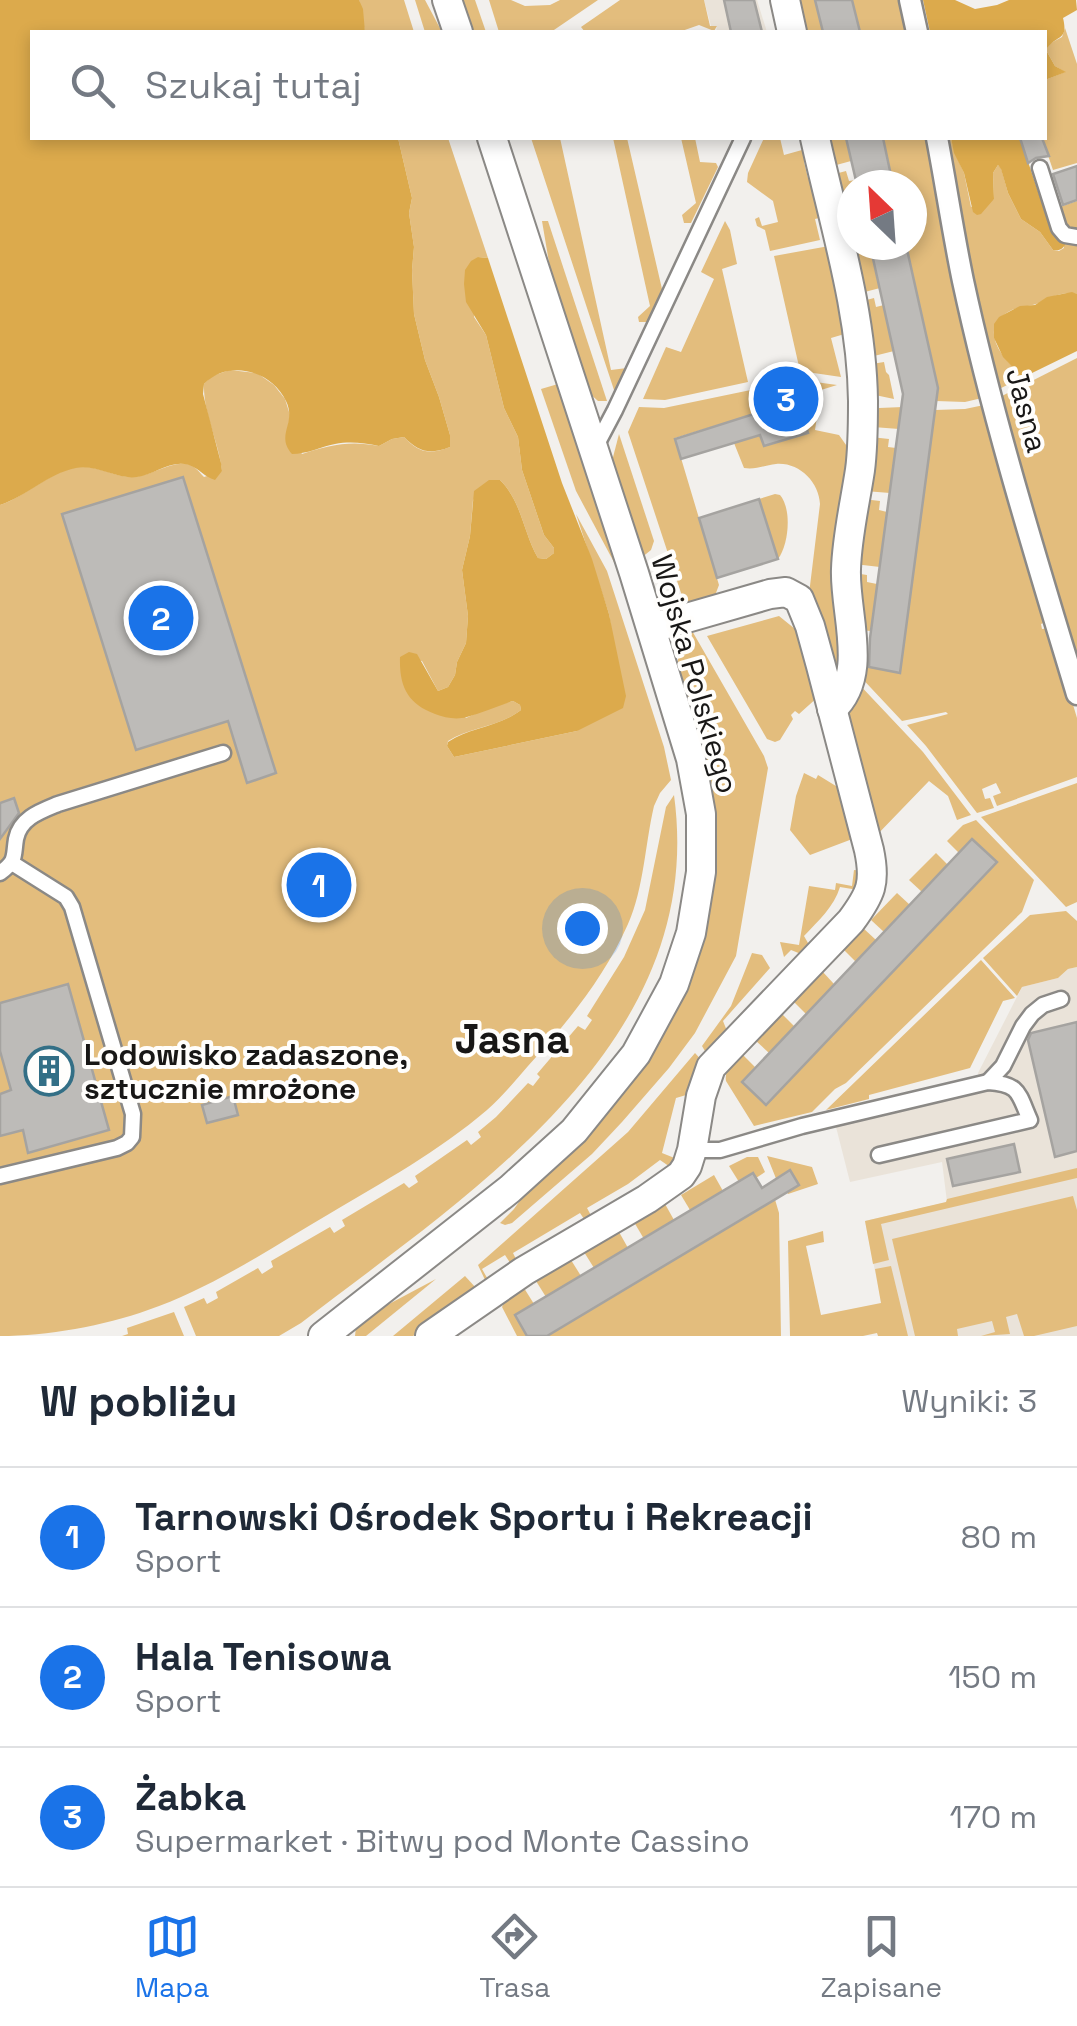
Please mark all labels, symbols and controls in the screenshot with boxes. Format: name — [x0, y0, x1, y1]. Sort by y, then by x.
search box — [30, 30, 1047, 140]
icon: search — [65, 58, 120, 113]
text: Szukaj tutaj — [145, 61, 362, 109]
north arrow — [837, 170, 927, 260]
pin: 3 — [754, 362, 818, 436]
street label: Jasna — [997, 364, 1057, 456]
street label: Wojska Polskiego — [642, 550, 748, 798]
pin: 2 — [128, 580, 194, 656]
pin: 1 — [286, 848, 352, 922]
your location — [557, 903, 608, 954]
district label: Jasna — [455, 1014, 569, 1065]
place label: Lodowisko zadaszone, sztucznie mrożone — [84, 1035, 408, 1108]
building icon: Lodowisko zadaszone, sztucznie mrożone — [23, 1045, 75, 1097]
text: W pobliżu — [40, 1375, 237, 1428]
text: Wyniki: 3 — [901, 1381, 1037, 1421]
text: Tarnowski Ośrodek Sportu i Rekreacji — [135, 1493, 813, 1541]
text: 1 — [65, 1517, 80, 1557]
text: 80 m — [961, 1517, 1037, 1557]
text: Sport — [135, 1541, 222, 1581]
text: Hala Tenisowa — [135, 1633, 392, 1681]
text: 2 — [63, 1657, 82, 1697]
text: 150 m — [948, 1657, 1037, 1697]
text: Sport — [135, 1681, 222, 1721]
text: Żabka — [135, 1773, 246, 1821]
text: 3 — [63, 1797, 82, 1837]
text: 170 m — [950, 1797, 1037, 1837]
text: Supermarket · Bitwy pod Monte Cassino — [135, 1821, 750, 1861]
tab: Mapa — [135, 1909, 209, 2005]
tab: Trasa — [479, 1909, 550, 2005]
tab: Zapisane — [820, 1909, 942, 2005]

